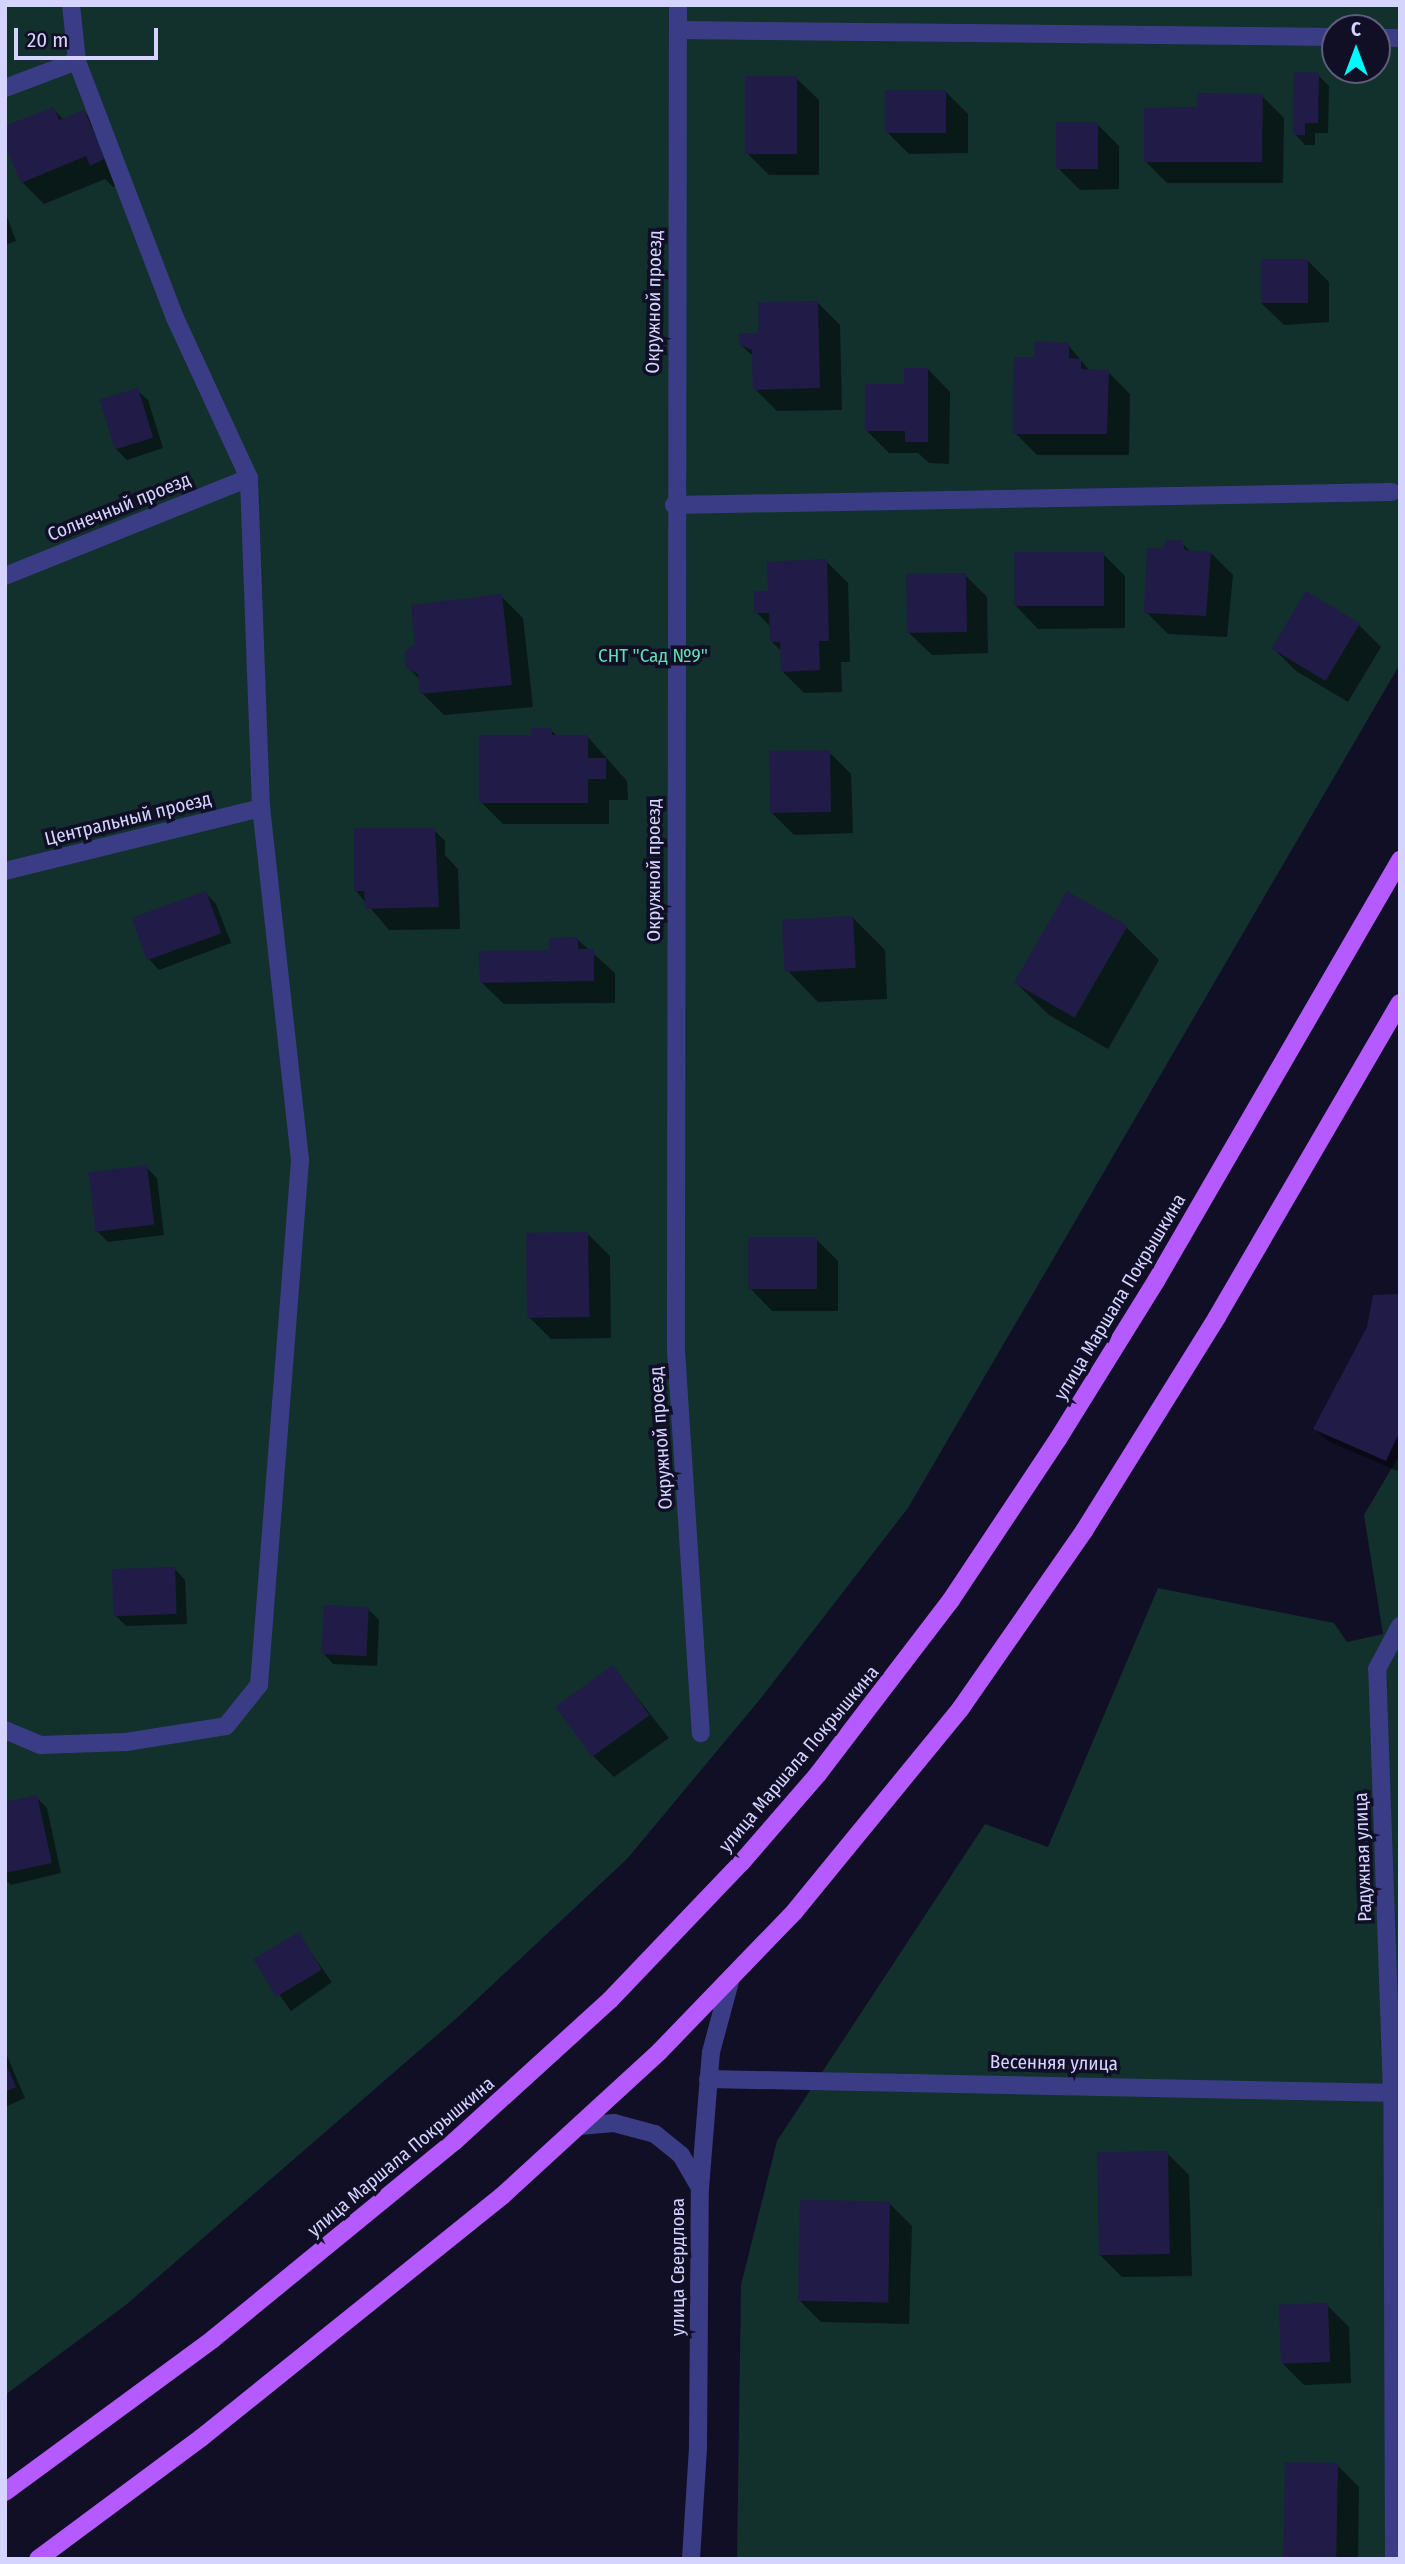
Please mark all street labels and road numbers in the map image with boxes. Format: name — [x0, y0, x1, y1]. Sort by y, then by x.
street label: Окружной проезд — [641, 230, 667, 374]
street label: Солнечный проезд — [44, 468, 194, 546]
street label: Центральный проезд — [42, 787, 214, 851]
street label: Окружной проезд — [643, 798, 665, 942]
street label: улица Маршала Покрышкина — [1049, 1190, 1191, 1404]
street label: Окружной проезд — [645, 1366, 677, 1510]
street label: улица Маршала Покрышкина — [714, 1661, 884, 1857]
street label: Радужная улица — [1349, 1792, 1377, 1922]
street label: Весенняя улица — [990, 2050, 1118, 2076]
street label: улица Маршала Покрышкина — [303, 2072, 499, 2242]
street label: улица Свердлова — [667, 2198, 689, 2336]

